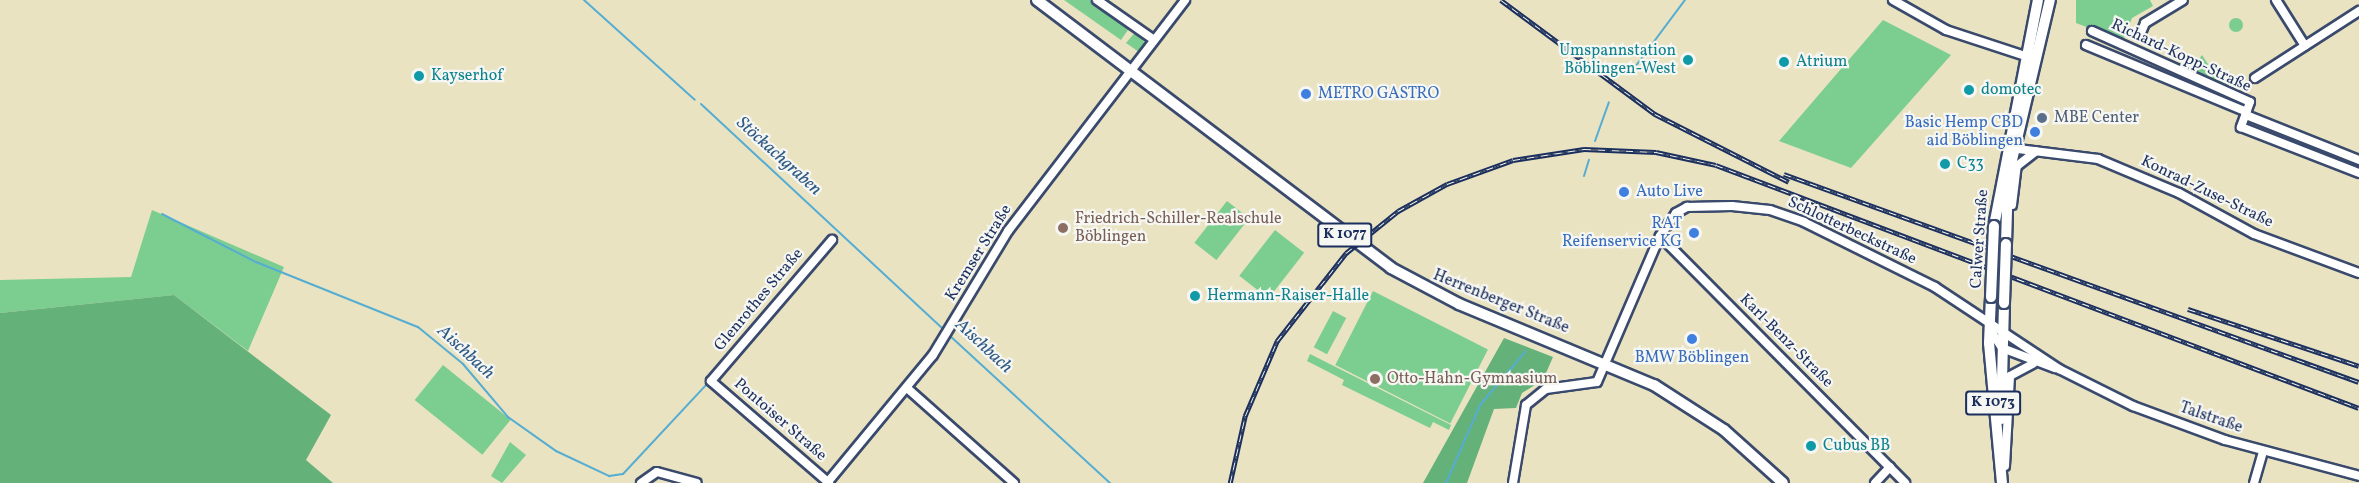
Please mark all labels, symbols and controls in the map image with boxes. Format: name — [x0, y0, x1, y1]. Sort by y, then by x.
street label: Richard-Kopp-Straße — [2108, 15, 2254, 97]
place label: Umspannstation Böblingen-West — [1559, 41, 1676, 79]
place label: Atrium — [1796, 52, 1847, 72]
marker: Umspannstation Böblingen-West — [1681, 53, 1695, 67]
marker: Atrium — [1777, 55, 1791, 69]
place label: Kayserhof — [431, 66, 503, 86]
marker: Kayserhof — [412, 69, 426, 83]
place label: domotec — [1981, 80, 2041, 100]
marker: domotec — [1962, 83, 1976, 97]
place label: METRO GASTRO — [1318, 84, 1439, 104]
marker: METRO GASTRO — [1299, 87, 1313, 101]
place label: MBE Center — [2054, 108, 2139, 128]
marker: MBE Center — [2035, 111, 2049, 125]
water label: Stöckachgraben — [731, 113, 825, 201]
place label: Basic Hemp CBD aid Böblingen — [1905, 113, 2023, 151]
marker: Basic Hemp CBD aid Böblingen — [2028, 125, 2042, 139]
street label: Konrad-Zuse-Straße — [2138, 152, 2276, 232]
place label: C33 — [1957, 154, 1984, 174]
marker: C33 — [1938, 157, 1952, 171]
place label: Auto Live — [1636, 182, 1703, 202]
marker: Auto Live — [1617, 185, 1631, 199]
street label: Calwer Straße — [1967, 189, 1993, 289]
street label: Schlotterbeckstraße — [1785, 193, 1919, 269]
street label: Kremser Straße — [942, 201, 1016, 305]
place label: Friedrich-Schiller-Realschule Böblingen — [1075, 209, 1282, 247]
place label: RAT Reifenservice KG — [1562, 214, 1682, 252]
marker: Friedrich-Schiller-Realschule Böblingen — [1056, 221, 1070, 235]
road number: K 1077 — [1316, 223, 1374, 247]
marker: RAT Reifenservice KG — [1687, 226, 1701, 240]
street label: Glenrothes Straße — [711, 245, 807, 355]
street label: Herrenberger Straße — [1430, 266, 1572, 338]
place label: Hermann-Raiser-Halle — [1207, 286, 1369, 306]
marker: Hermann-Raiser-Halle — [1188, 289, 1202, 303]
street label: Karl-Benz-Straße — [1735, 290, 1837, 392]
water label: Aischbach — [950, 315, 1016, 379]
water label: Aischbach — [432, 321, 498, 385]
marker: BMW Böblingen — [1685, 332, 1699, 346]
place label: BMW Böblingen — [1635, 348, 1749, 368]
place label: Otto-Hahn-Gymnasium — [1387, 369, 1557, 389]
marker: Otto-Hahn-Gymnasium — [1368, 372, 1382, 386]
street label: Pontoiser Straße — [730, 375, 830, 465]
road number: K 1073 — [1964, 391, 2022, 415]
street label: Talstraße — [2177, 398, 2245, 438]
place label: Cubus BB — [1823, 436, 1890, 456]
marker: Cubus BB — [1804, 439, 1818, 453]

